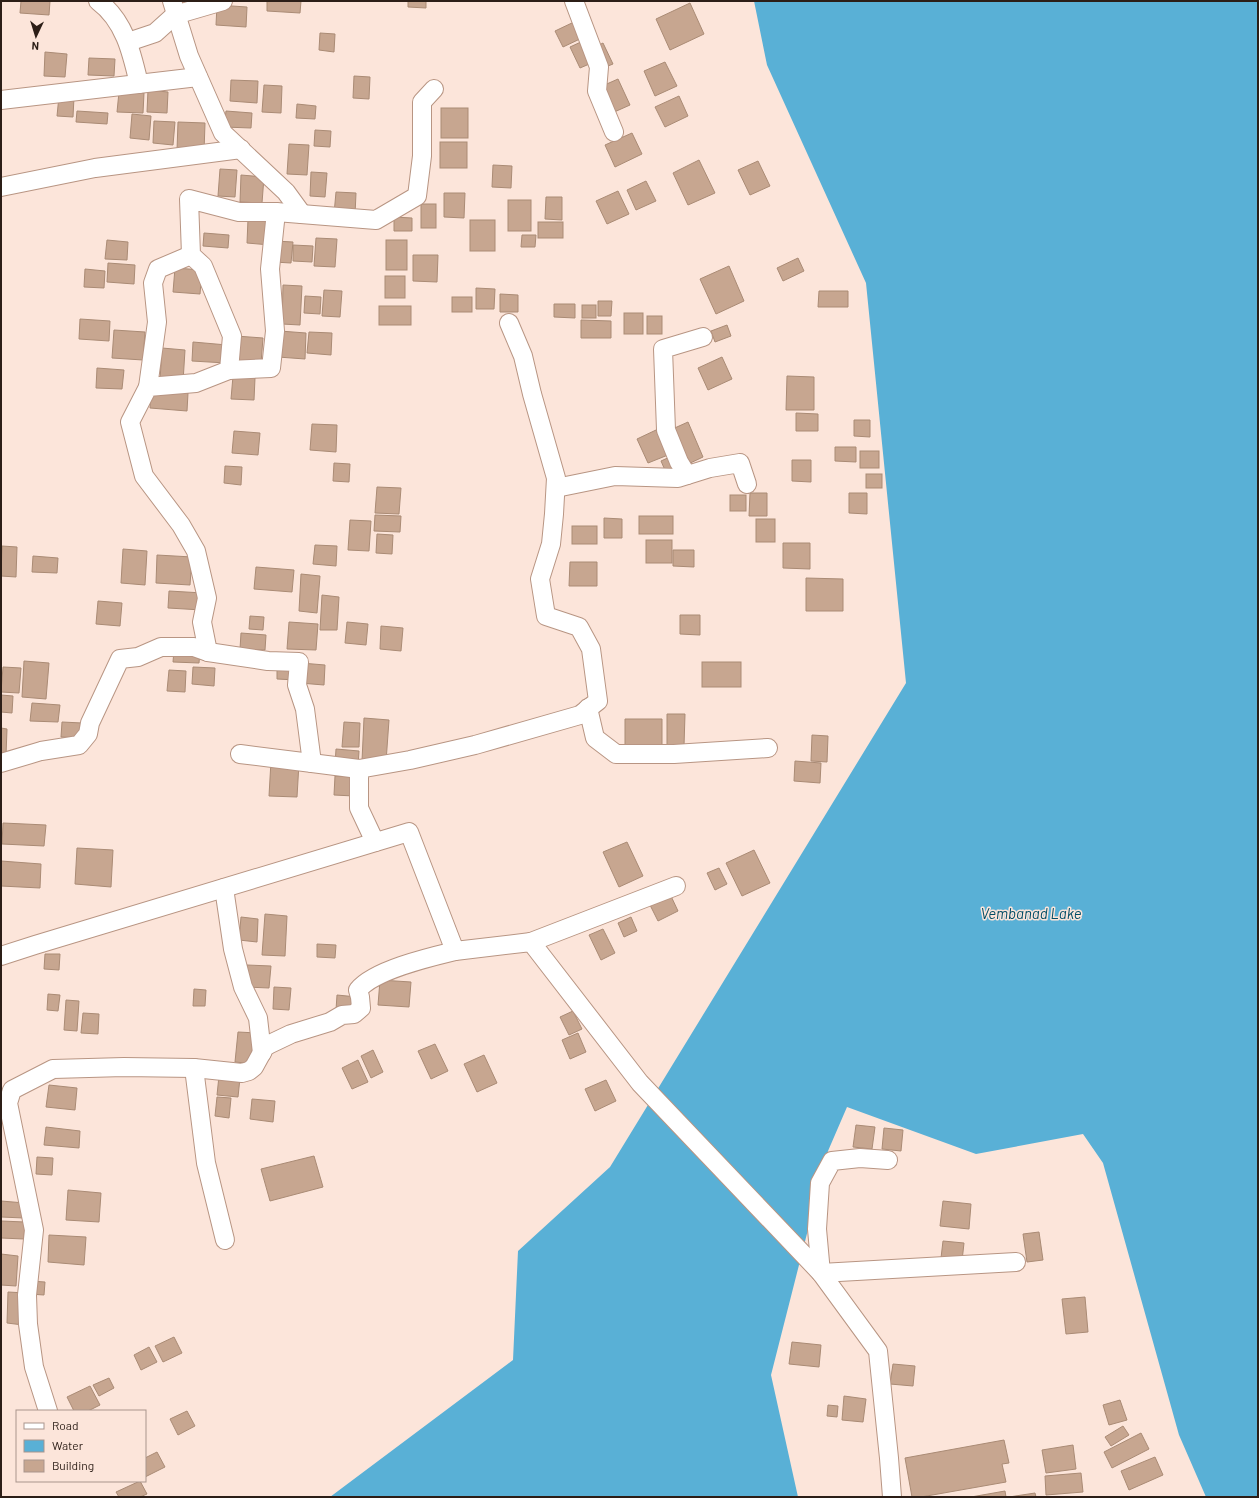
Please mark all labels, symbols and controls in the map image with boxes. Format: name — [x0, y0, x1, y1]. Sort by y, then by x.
north arrow — [16, 16, 56, 56]
text: N — [31, 40, 39, 53]
water label: Vembanad Lake — [980, 904, 1082, 922]
legend — [16, 1410, 146, 1482]
text: Road — [52, 1418, 79, 1432]
text: Water — [52, 1438, 84, 1452]
text: Building — [52, 1458, 94, 1472]

